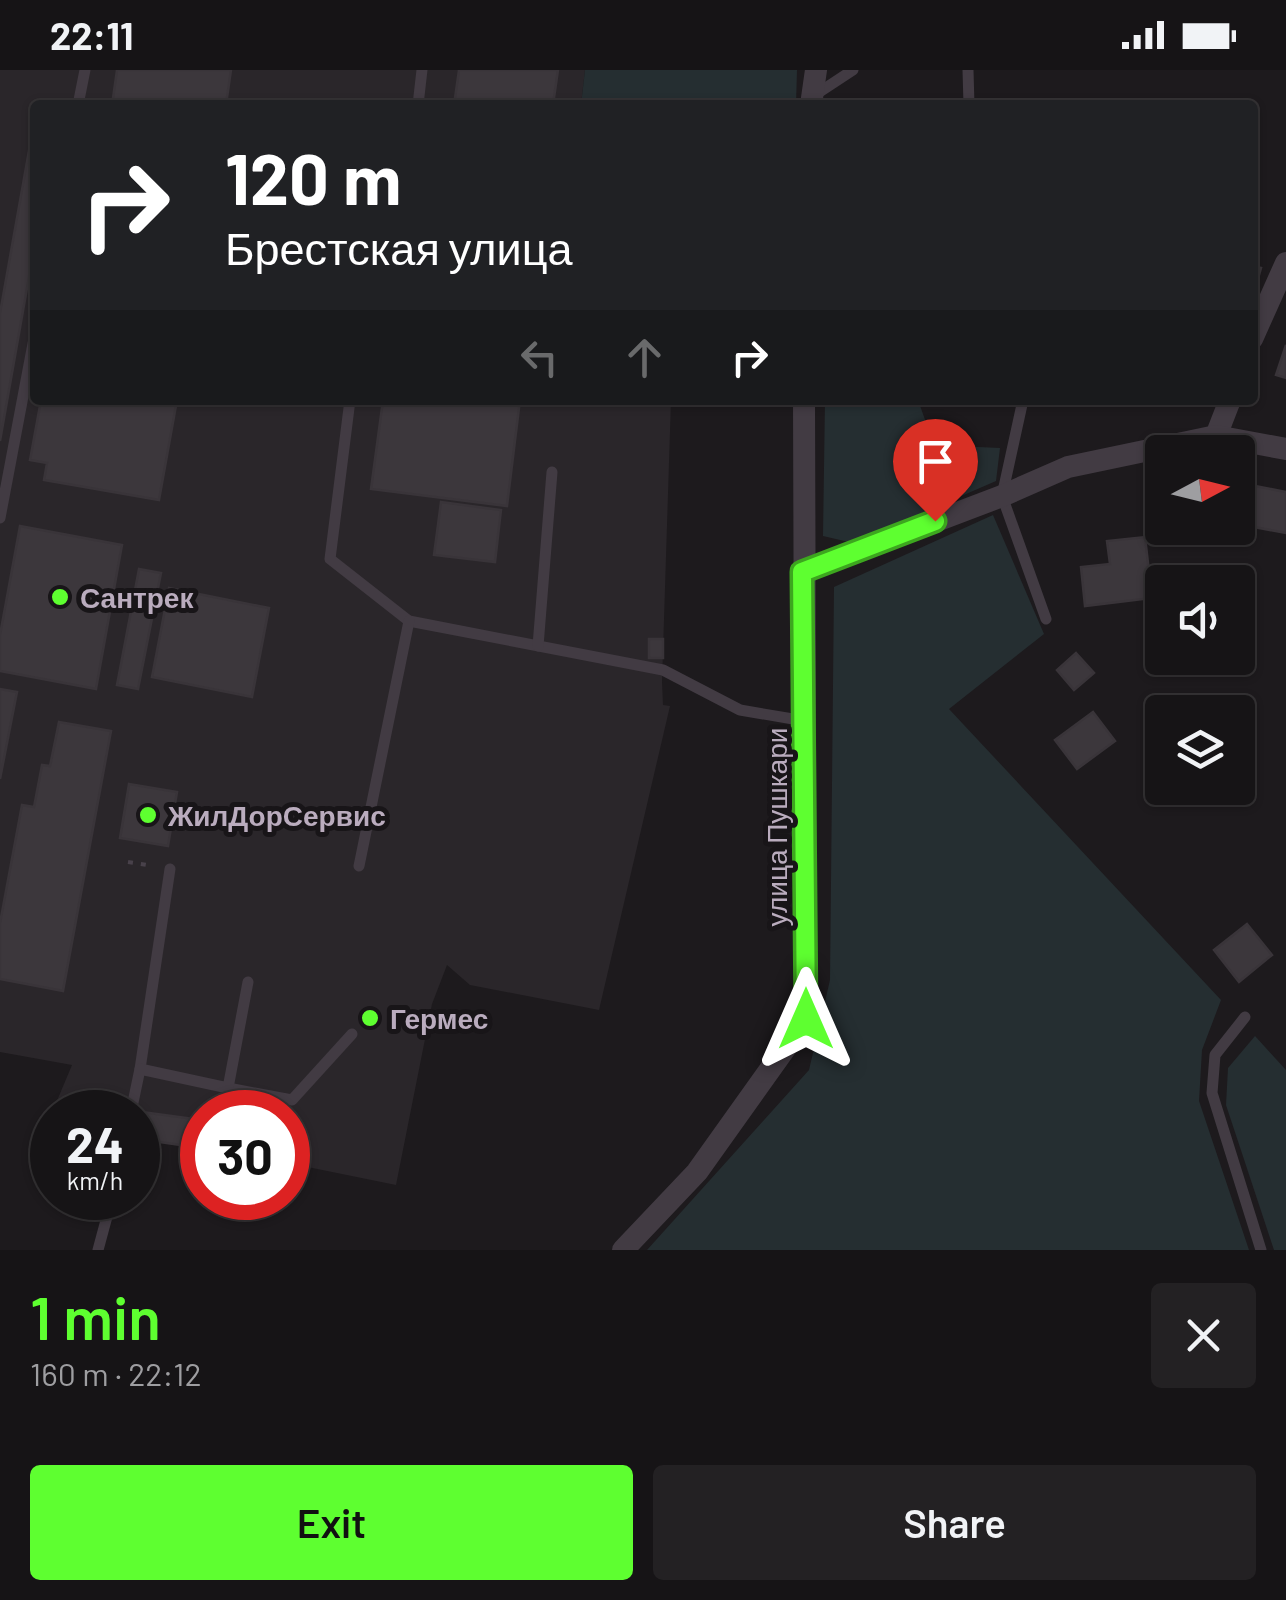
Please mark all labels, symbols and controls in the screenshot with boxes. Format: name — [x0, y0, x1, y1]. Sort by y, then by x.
text: 22:11 — [50, 12, 134, 58]
text: 120 m — [225, 135, 401, 219]
icon: right — [60, 140, 190, 270]
text: Брестская улица — [225, 220, 572, 274]
icon: left — [512, 330, 567, 385]
icon: ahead — [617, 330, 672, 385]
icon: right — [722, 330, 777, 385]
pin — [893, 419, 978, 522]
icon: arrive — [908, 434, 963, 489]
north arrow — [1145, 435, 1255, 545]
map controls — [1145, 435, 1255, 805]
button: sound — [1145, 565, 1255, 675]
place label: Сантрек — [80, 580, 194, 614]
marker: Сантрек — [49, 586, 71, 608]
button: layers — [1145, 695, 1255, 805]
street label: улица Пушкари — [759, 728, 793, 926]
place label: ЖилДорСервис — [167, 798, 386, 832]
marker: ЖилДорСервис — [137, 804, 159, 826]
position arrow — [754, 967, 858, 1071]
place label: Гермес — [390, 1001, 488, 1035]
marker: Гермес — [359, 1007, 381, 1029]
speed limit sign: 30 — [180, 1090, 310, 1220]
text: 24 — [66, 1113, 124, 1173]
text: km/h — [67, 1165, 123, 1195]
text: 1 min — [30, 1280, 161, 1352]
button: close — [1151, 1283, 1256, 1388]
text: 160 m · 22:12 — [30, 1354, 202, 1392]
button: Exit — [30, 1465, 633, 1580]
button: Share — [653, 1465, 1256, 1580]

